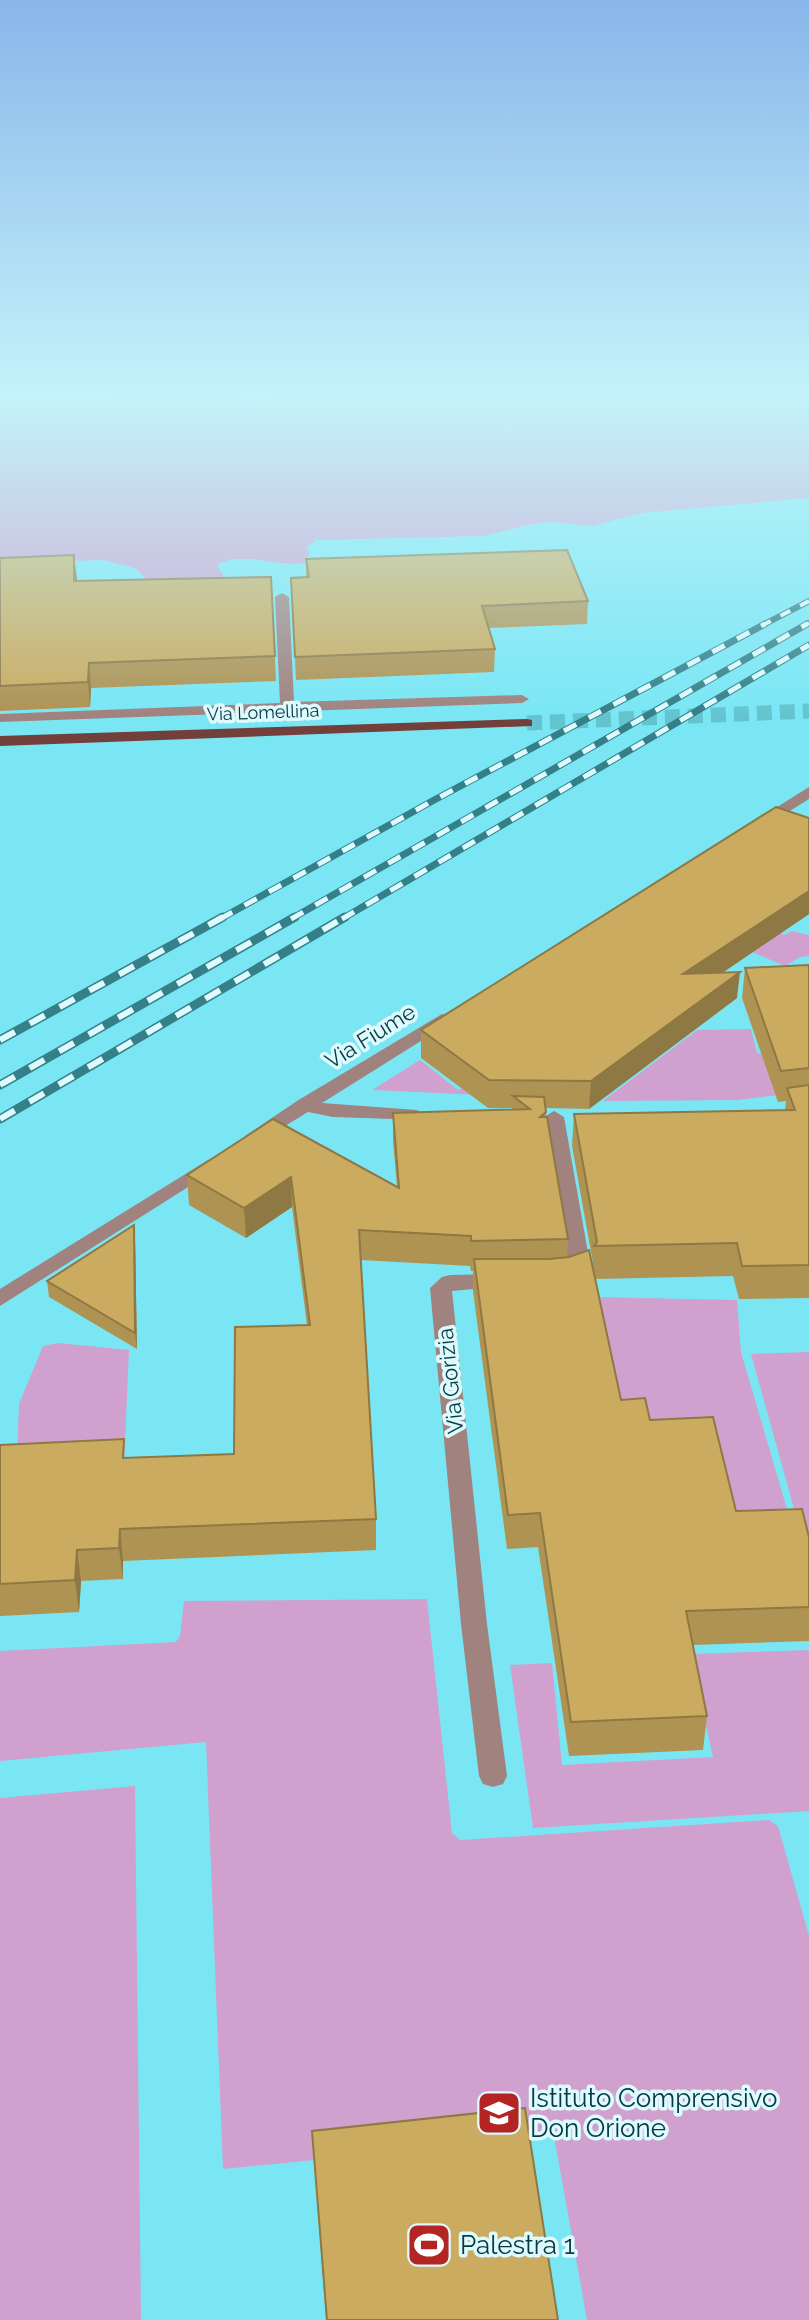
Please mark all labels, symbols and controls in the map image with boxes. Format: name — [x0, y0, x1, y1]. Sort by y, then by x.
street label: Via Lomellina — [206, 700, 320, 724]
street label: Via Fiume — [320, 998, 420, 1074]
street label: Via Gorizia — [432, 1327, 468, 1435]
place label: Istituto Comprensivo Don Orione — [530, 2083, 777, 2143]
school or university icon: Istituto Comprensivo Don Orione — [475, 2089, 523, 2137]
sports icon: Palestra 1 — [405, 2221, 453, 2269]
place label: Palestra 1 — [460, 2230, 575, 2260]

